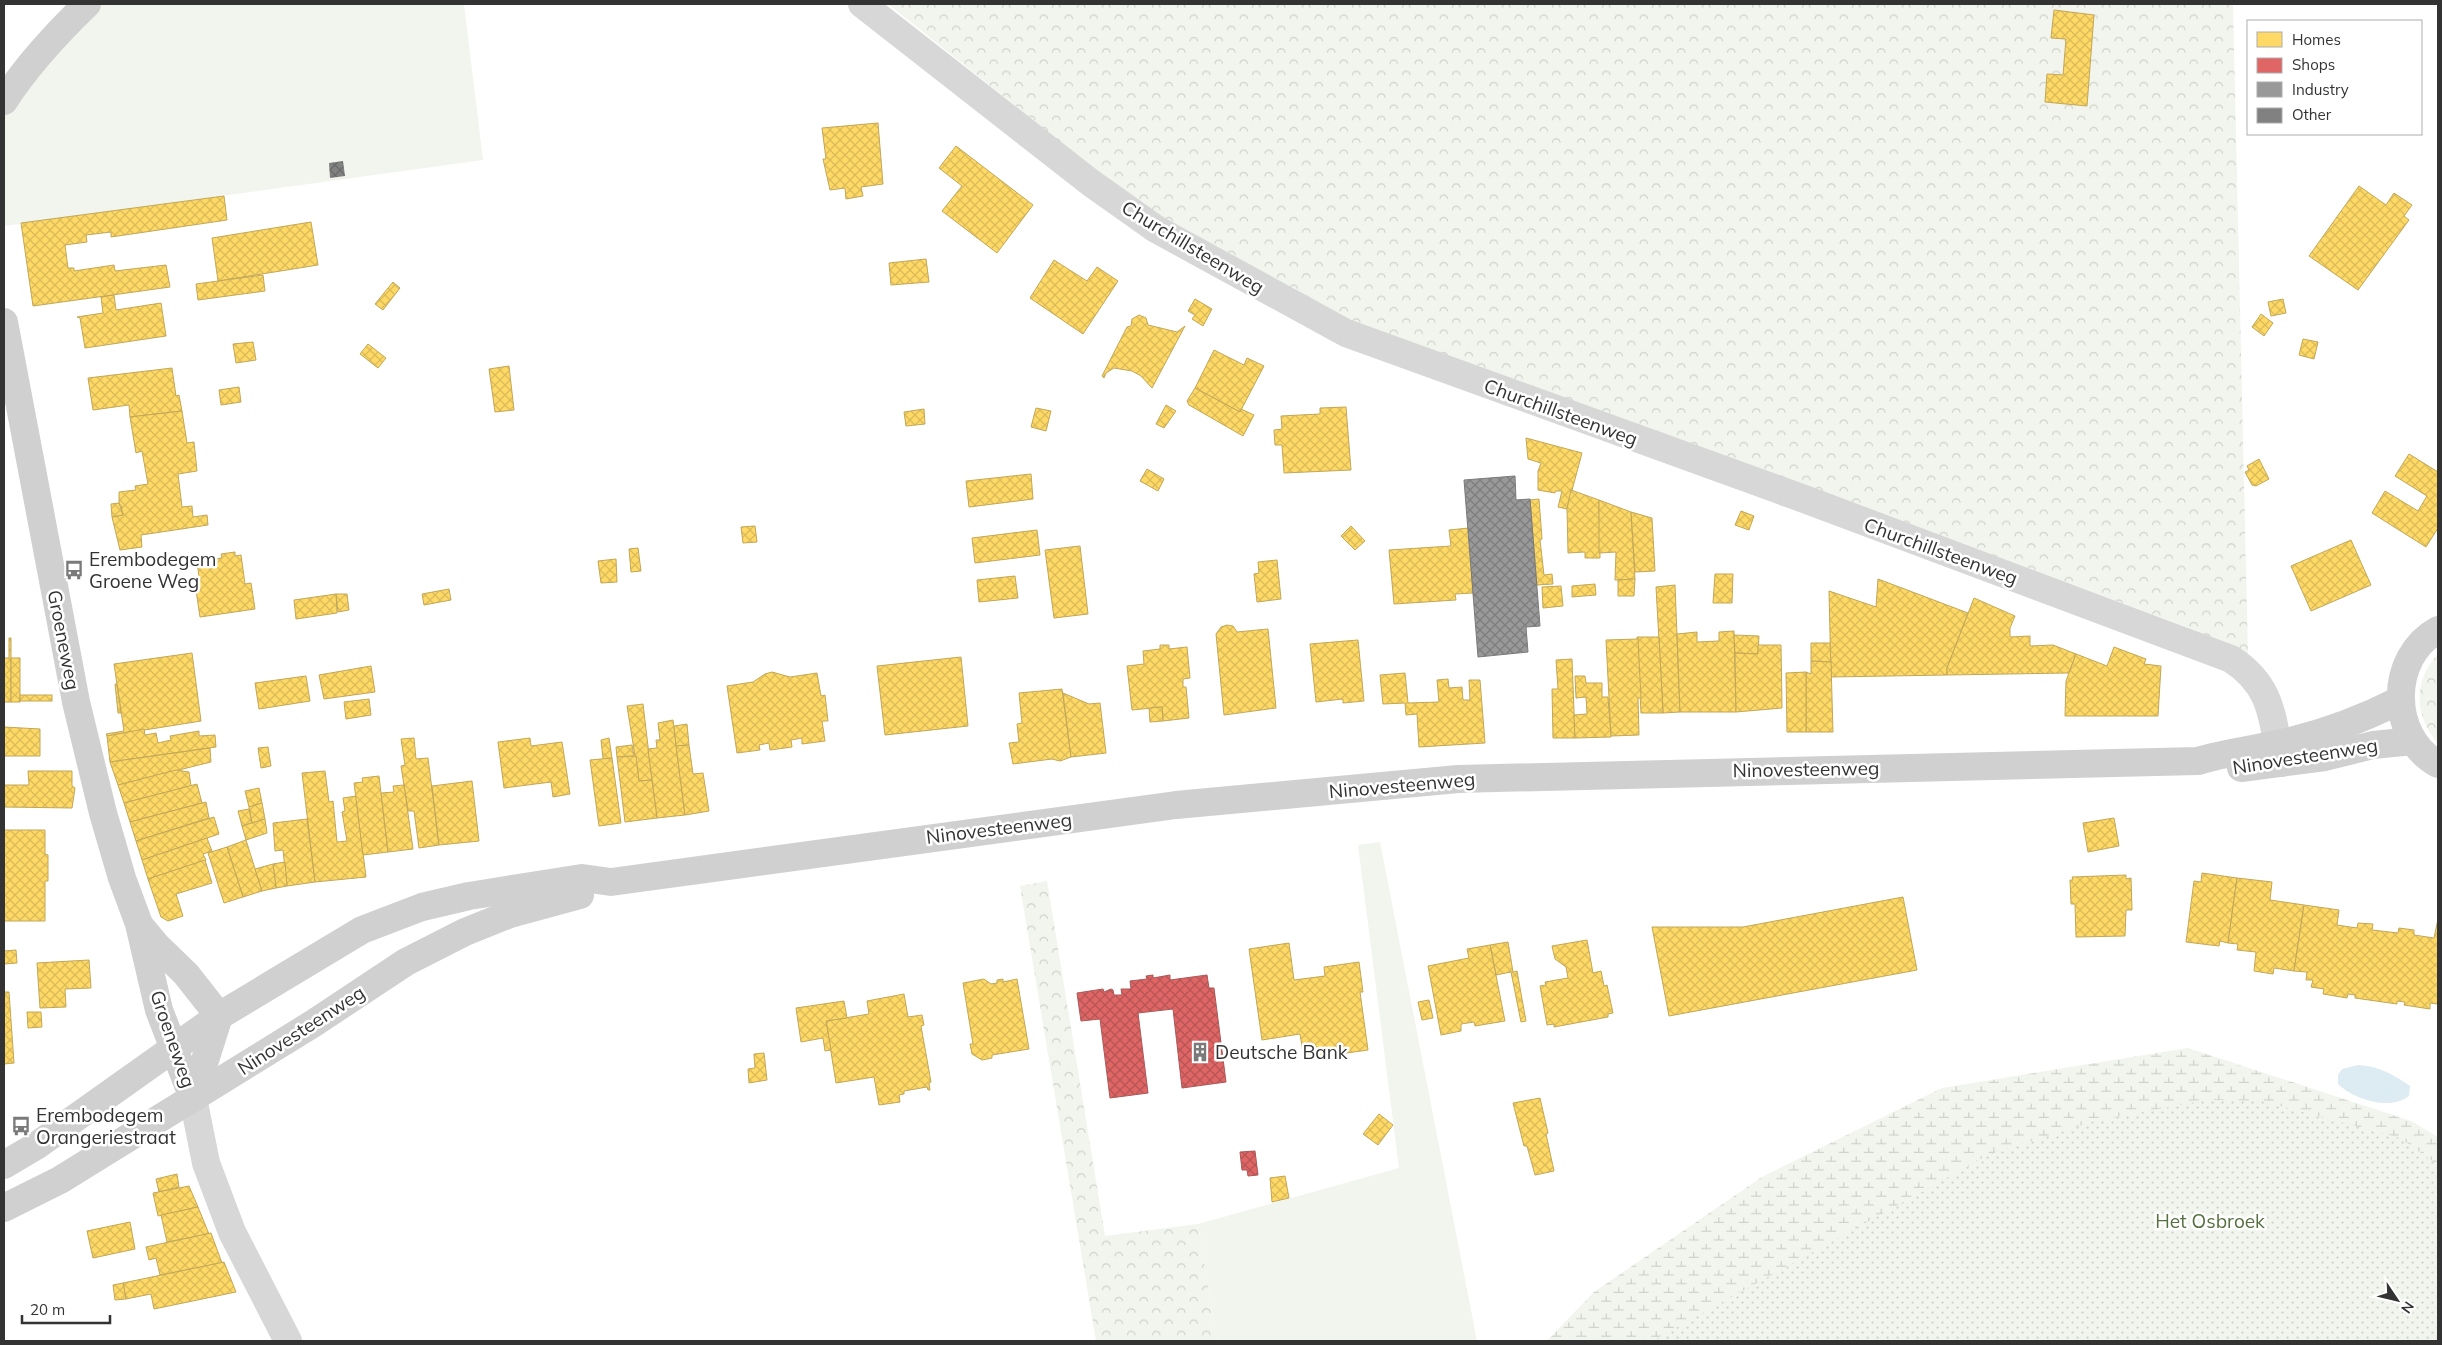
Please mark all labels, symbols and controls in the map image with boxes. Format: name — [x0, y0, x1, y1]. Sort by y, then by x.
legend — [2247, 20, 2422, 135]
text: Homes — [2292, 30, 2341, 49]
text: Shops — [2292, 55, 2335, 74]
text: Industry — [2292, 80, 2349, 99]
text: Other — [2292, 105, 2332, 124]
street label: Churchillsteenweg — [1118, 195, 1268, 299]
street label: Churchillsteenweg — [1481, 373, 1641, 451]
street label: Churchillsteenweg — [1861, 512, 2021, 590]
place label: Erembodegem Groene Weg — [89, 547, 216, 593]
bus stop icon: Erembodegem Groene Weg — [63, 559, 85, 581]
street label: Groeneweg — [43, 588, 85, 692]
street label: Ninovesteenweg — [2231, 733, 2379, 779]
street label: Ninovesteenweg — [1732, 756, 1880, 782]
street label: Ninovesteenweg — [1328, 767, 1476, 803]
street label: Ninovesteenweg — [925, 807, 1073, 849]
street label: Ninovesteenweg — [233, 980, 369, 1080]
street label: Groeneweg — [145, 987, 201, 1091]
place label: Deutsche Bank — [1215, 1040, 1348, 1064]
building icon: Deutsche Bank — [1189, 1041, 1211, 1063]
place label: Erembodegem Orangeriestraat — [36, 1103, 176, 1149]
bus stop icon: Erembodegem Orangeriestraat — [10, 1115, 32, 1137]
park label: Het Osbroek — [2155, 1209, 2265, 1233]
north arrow — [2372, 1275, 2422, 1325]
scale bar — [22, 1292, 110, 1324]
text: N — [2397, 1298, 2418, 1317]
text: 20 m — [30, 1300, 65, 1319]

